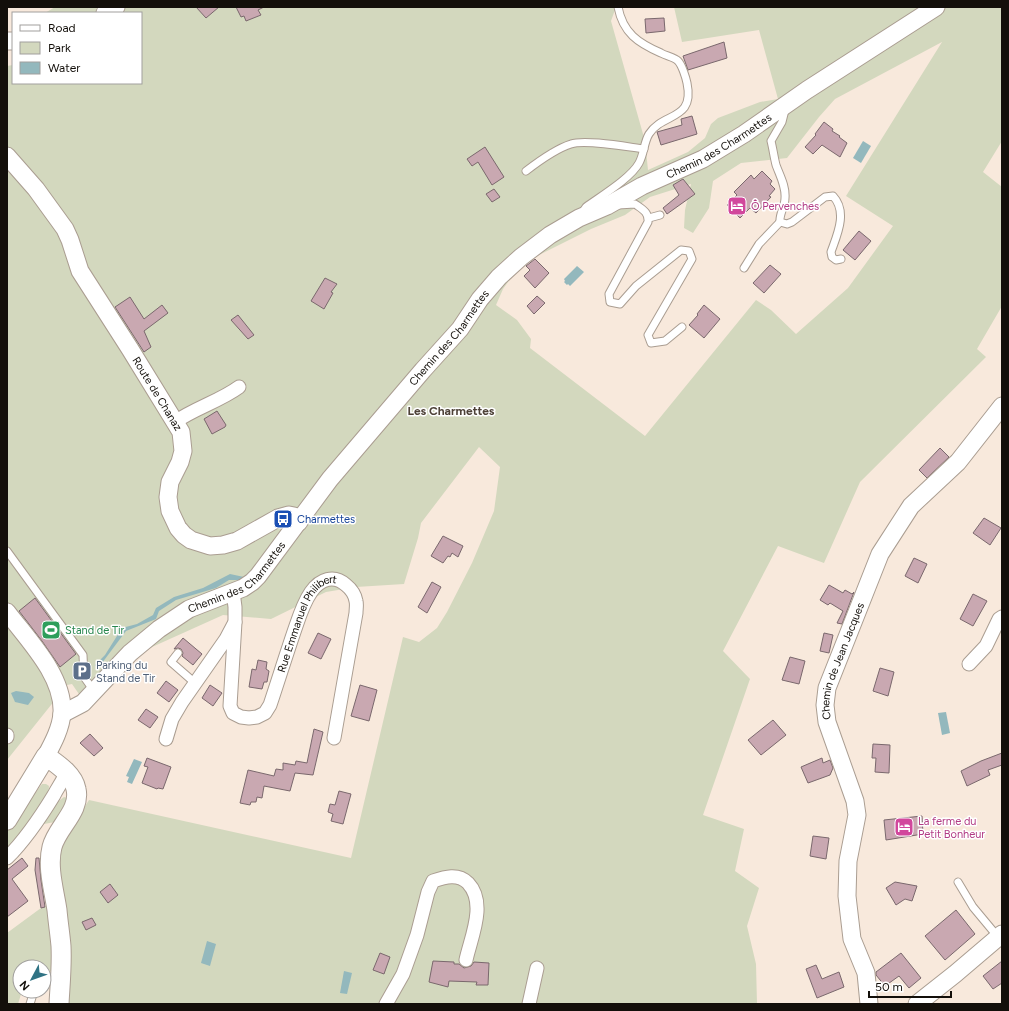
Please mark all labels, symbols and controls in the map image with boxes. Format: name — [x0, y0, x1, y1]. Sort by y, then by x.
legend — [12, 12, 142, 84]
text: Road — [48, 21, 76, 35]
text: Park — [48, 41, 71, 55]
text: Water — [48, 61, 80, 75]
street label: Chemin des Charmettes — [664, 110, 774, 181]
hotel icon: Ô Pervenches — [726, 195, 748, 217]
place label: Ô Pervenches — [751, 199, 819, 213]
street label: Chemin des Charmettes — [406, 287, 492, 388]
street label: Route de Chanaz — [130, 354, 185, 433]
district label: Les Charmettes — [408, 404, 495, 418]
bus stop icon: Charmettes — [272, 508, 294, 530]
place label: Charmettes — [297, 513, 355, 526]
street label: Chemin des Charmettes — [186, 539, 288, 615]
street label: Rue Emmanuel Philibert — [275, 572, 338, 674]
street label: Chemin de Jean Jacques — [818, 601, 867, 720]
sports icon: Stand de Tir — [40, 619, 62, 641]
place label: Stand de Tir — [65, 624, 125, 637]
place label: Parking du Stand de Tir — [96, 659, 156, 685]
parking icon: Parking du Stand de Tir — [71, 660, 93, 682]
place label: La ferme du Petit Bonheur — [918, 815, 985, 841]
hotel icon: La ferme du Petit Bonheur — [893, 816, 915, 838]
north arrow — [12, 959, 52, 999]
scale bar — [869, 973, 951, 999]
text: N — [17, 978, 33, 993]
text: 50 m — [875, 980, 903, 994]

